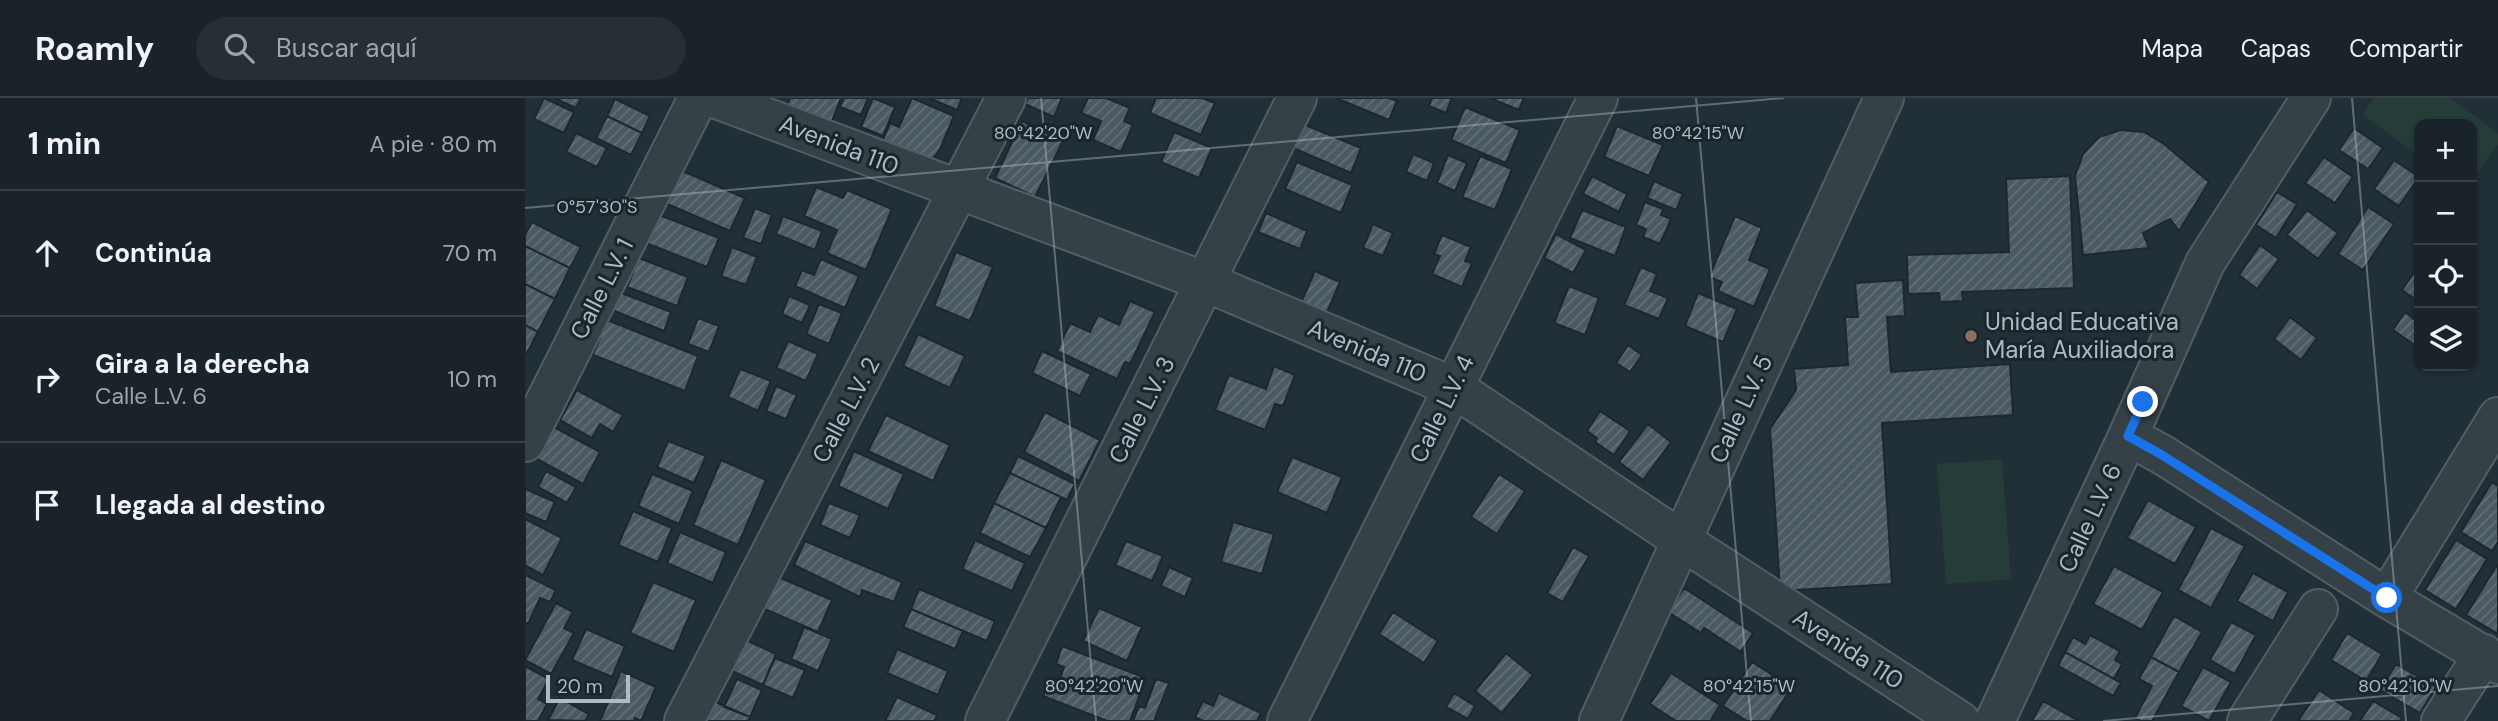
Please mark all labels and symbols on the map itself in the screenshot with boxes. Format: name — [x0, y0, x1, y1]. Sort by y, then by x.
street label: Avenida 110 — [775, 108, 903, 182]
text: 80°42'20"W — [994, 121, 1092, 145]
text: 80°42'15"W — [1652, 121, 1744, 145]
text: 0°57'30"S — [557, 195, 637, 219]
street label: Calle L.V. 1 — [563, 233, 640, 344]
place label: Unidad Educativa María Auxiliadora — [1985, 306, 2179, 365]
street label: Avenida 110 — [1303, 312, 1431, 389]
marker: Unidad Educativa María Auxiliadora — [1963, 328, 1979, 344]
street label: Calle L.V. 5 — [1702, 349, 1779, 468]
street label: Calle L.V. 4 — [1402, 350, 1481, 468]
street label: Calle L.V. 2 — [805, 351, 886, 468]
street label: Calle L.V. 3 — [1101, 351, 1182, 468]
route end — [2127, 386, 2158, 417]
street label: Calle L.V. 6 — [2051, 458, 2128, 577]
route start — [2371, 582, 2402, 613]
street label: Avenida 110 — [1787, 601, 1909, 696]
scale bar — [546, 672, 630, 704]
text: 80°42'20"W — [1045, 674, 1143, 698]
text: 80°42'15"W — [1703, 674, 1795, 698]
text: 80°42'10"W — [2358, 674, 2452, 698]

